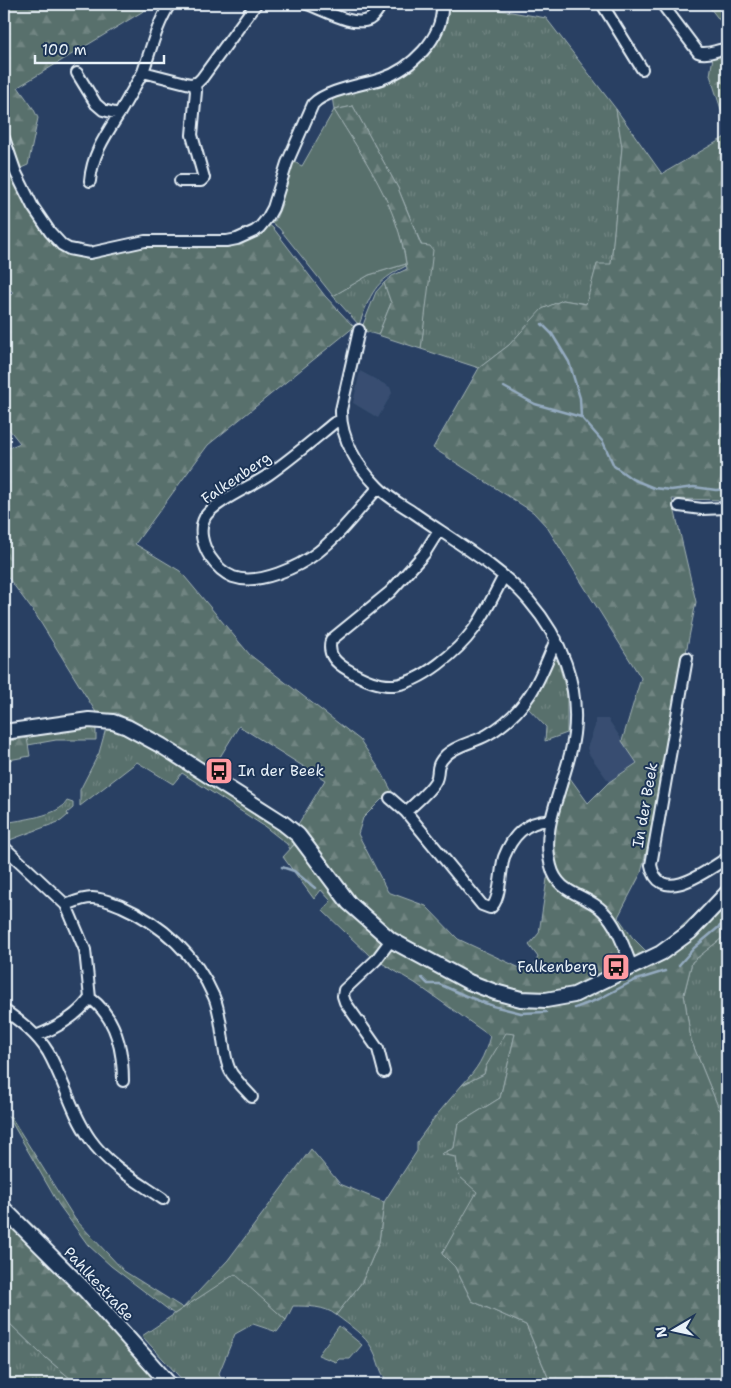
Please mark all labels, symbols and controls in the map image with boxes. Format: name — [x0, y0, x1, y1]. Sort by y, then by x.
scale bar — [35, 32, 164, 64]
text: 100 m — [42, 40, 87, 60]
street label: Falkenberg — [197, 447, 275, 509]
bus stop icon: In der Beek — [204, 756, 234, 786]
place label: In der Beek — [238, 761, 324, 781]
street label: In der Beek — [628, 761, 662, 849]
bus stop icon: Falkenberg — [601, 952, 631, 982]
place label: Falkenberg — [517, 957, 597, 977]
street label: Pahlkestraße — [59, 1243, 139, 1325]
north arrow — [648, 1306, 698, 1356]
text: N — [651, 1325, 671, 1339]

